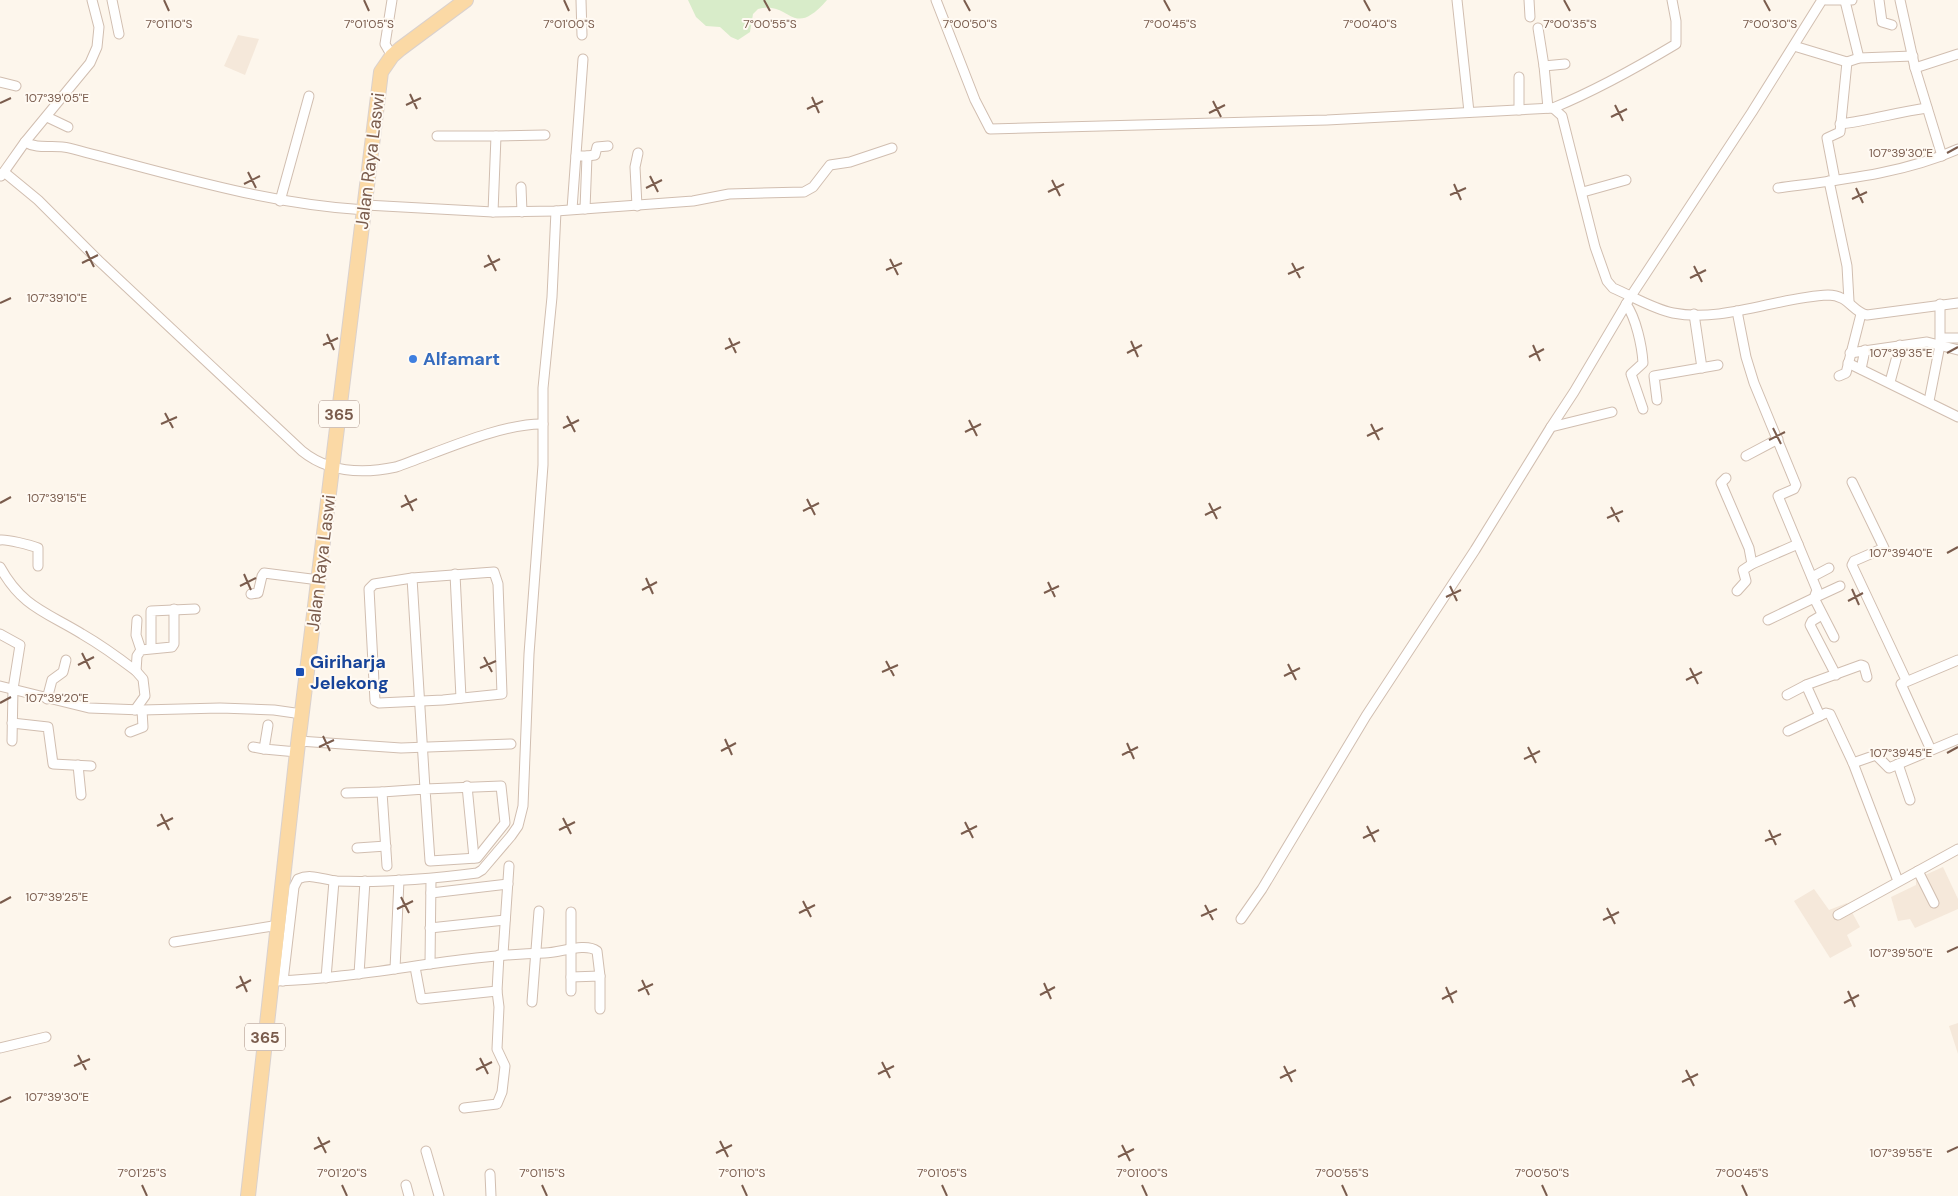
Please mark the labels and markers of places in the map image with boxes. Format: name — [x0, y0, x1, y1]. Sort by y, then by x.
place label: Alfamart — [423, 347, 500, 371]
marker: Alfamart — [407, 353, 419, 365]
place label: Giriharja Jelekong — [310, 650, 389, 695]
marker: Giriharja Jelekong — [294, 666, 306, 678]

